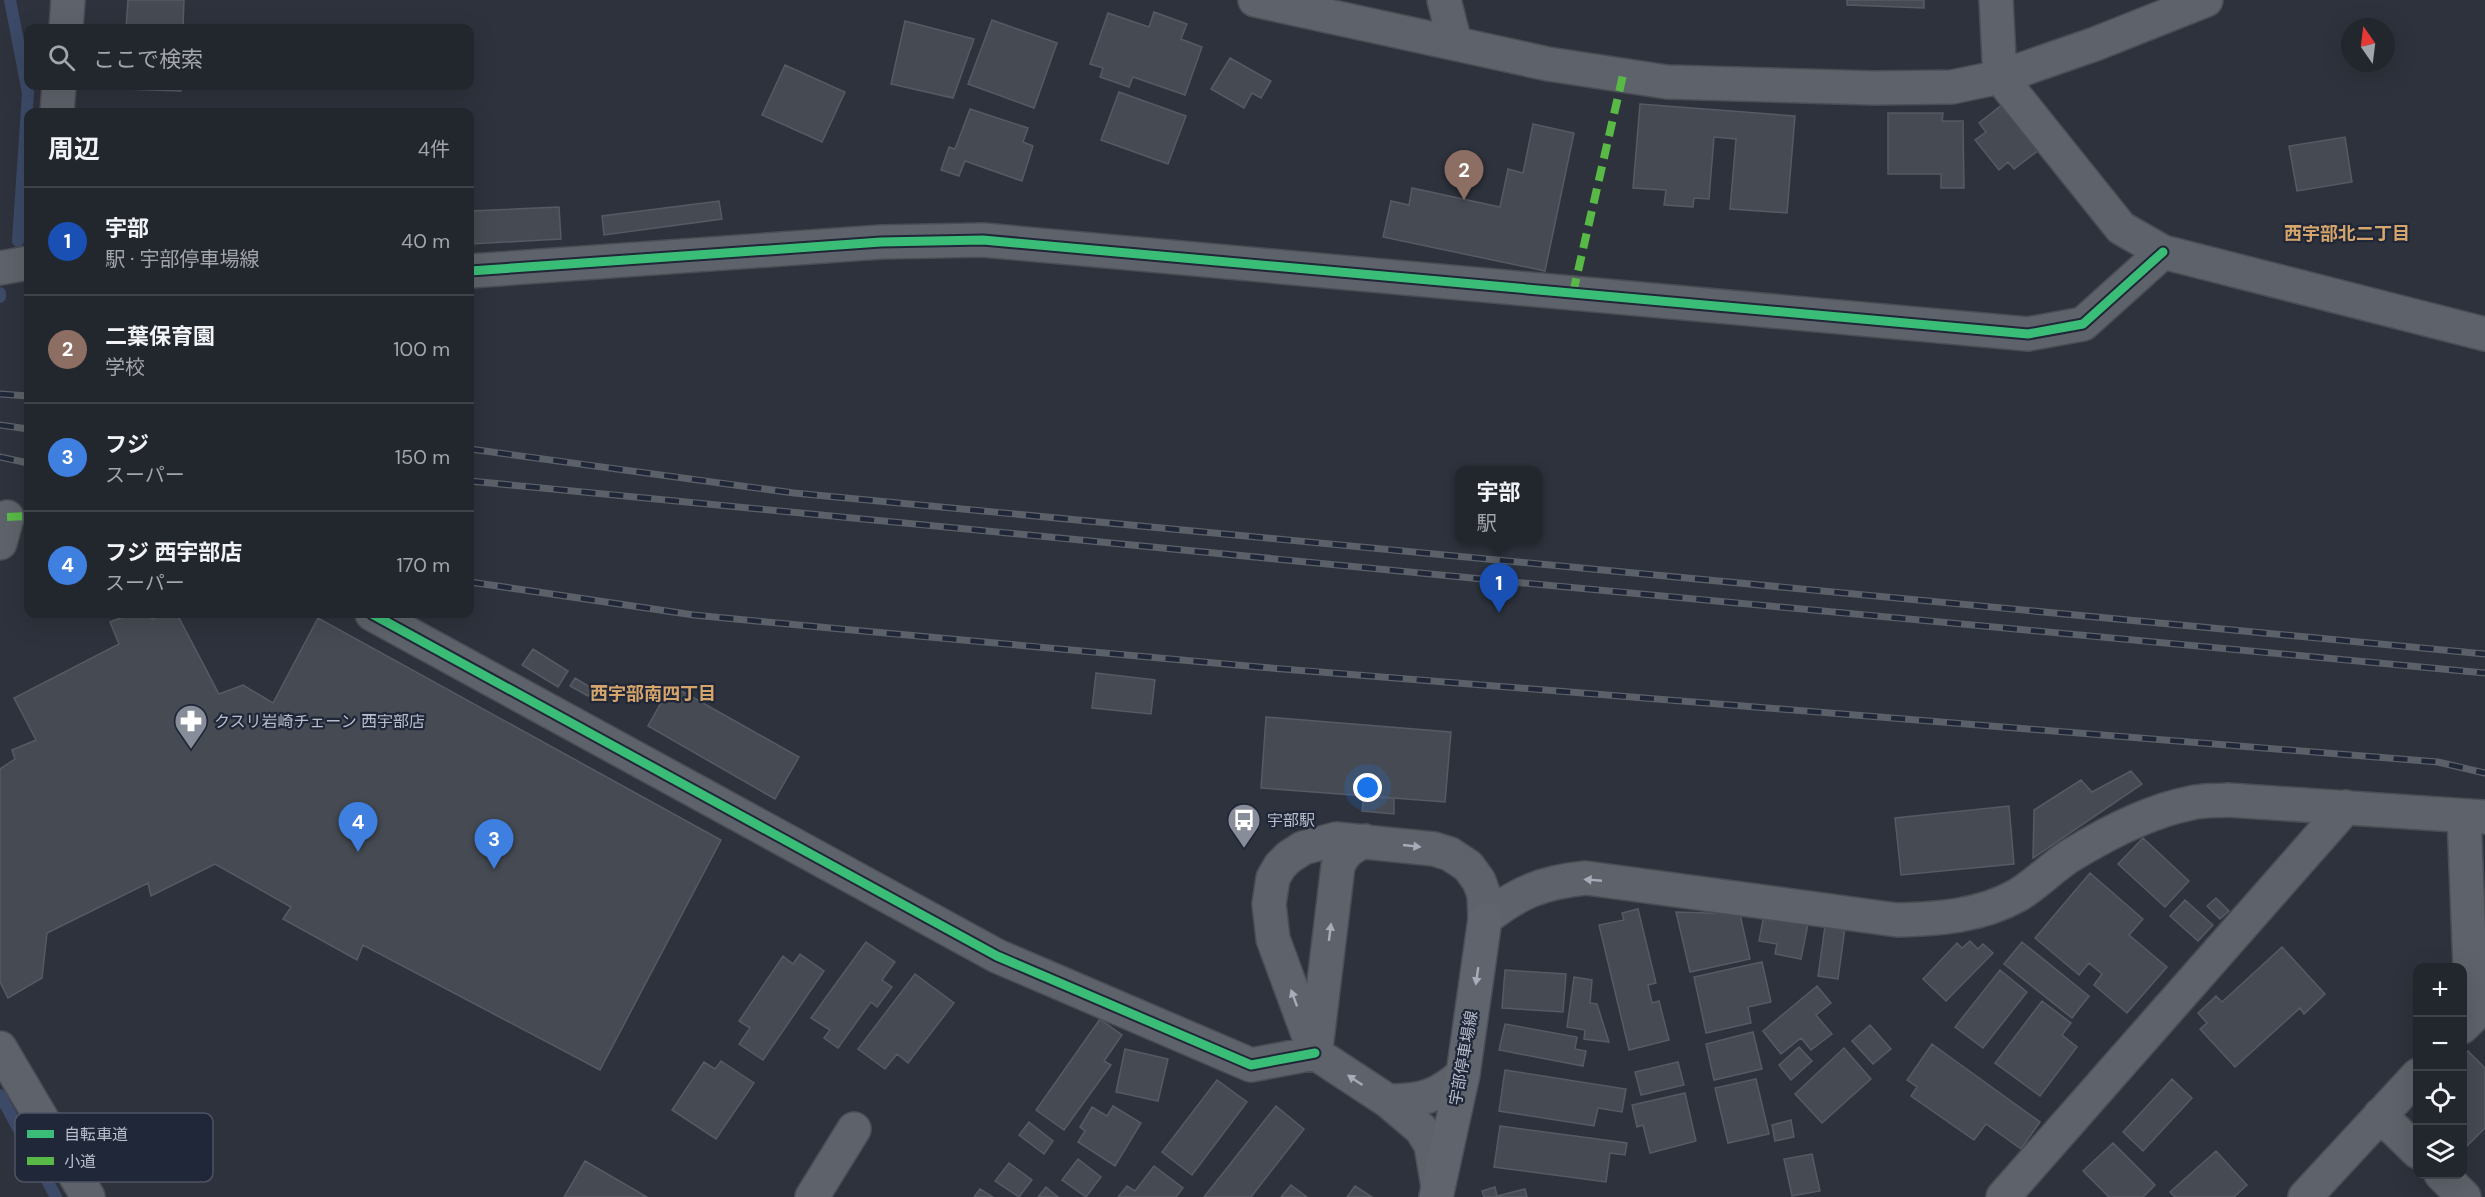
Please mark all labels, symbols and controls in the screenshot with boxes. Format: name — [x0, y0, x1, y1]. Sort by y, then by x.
north arrow — [2341, 18, 2395, 72]
search box — [24, 24, 474, 90]
icon: search — [45, 41, 78, 74]
text: ここで検索 — [93, 45, 203, 74]
text: 周辺 — [48, 132, 100, 166]
text: 4件 — [418, 136, 450, 162]
pin: 2 — [1444, 150, 1484, 200]
text: 宇部 — [105, 214, 149, 243]
district label: 西宇部北二丁目 — [2284, 222, 2410, 246]
text: 1 — [64, 228, 71, 254]
text: 40 m — [401, 228, 450, 254]
text: 駅 · 宇部停車場線 — [105, 246, 260, 272]
text: 二葉保育園 — [105, 322, 215, 351]
text: 2 — [62, 336, 73, 362]
text: 100 m — [393, 336, 450, 362]
text: 学校 — [105, 354, 145, 380]
text: フジ — [105, 430, 149, 459]
text: 3 — [61, 444, 74, 470]
text: 150 m — [395, 444, 450, 470]
text: スーパー — [105, 462, 185, 488]
popup — [1455, 466, 1542, 544]
text: 宇部 — [1476, 478, 1521, 507]
text: 駅 — [1476, 510, 1496, 536]
text: フジ 西宇部店 — [105, 538, 242, 567]
text: 4 — [61, 552, 74, 578]
text: 170 m — [397, 552, 450, 578]
pin: 1 — [1480, 564, 1518, 613]
text: スーパー — [105, 570, 185, 596]
district label: 西宇部南四丁目 — [590, 682, 716, 706]
pharmacy icon: クスリ岩崎チェーン 西宇部店 — [173, 703, 209, 750]
place label: クスリ岩崎チェーン 西宇部店 — [214, 711, 425, 732]
your location — [1353, 773, 1382, 802]
pin: 4 — [338, 802, 378, 852]
bus stop icon: 宇部駅 — [1226, 802, 1262, 849]
place label: 宇部駅 — [1267, 810, 1315, 831]
pin: 3 — [474, 820, 514, 869]
one-way arrow — [1403, 842, 1422, 851]
one-way arrow — [1583, 875, 1602, 885]
one-way arrow — [1325, 923, 1335, 942]
map controls — [2413, 963, 2467, 1179]
button: + — [2413, 963, 2467, 1017]
one-way arrow — [1472, 967, 1481, 986]
one-way arrow — [1289, 989, 1299, 1007]
street label: 宇部停車場線 — [1445, 1009, 1482, 1107]
button: − — [2413, 1017, 2467, 1071]
button: locate — [2413, 1071, 2467, 1125]
one-way arrow — [1347, 1074, 1363, 1086]
legend — [15, 1113, 213, 1182]
text: 自転車道 — [64, 1124, 128, 1145]
button: layers — [2413, 1125, 2467, 1179]
text: 小道 — [64, 1151, 96, 1172]

